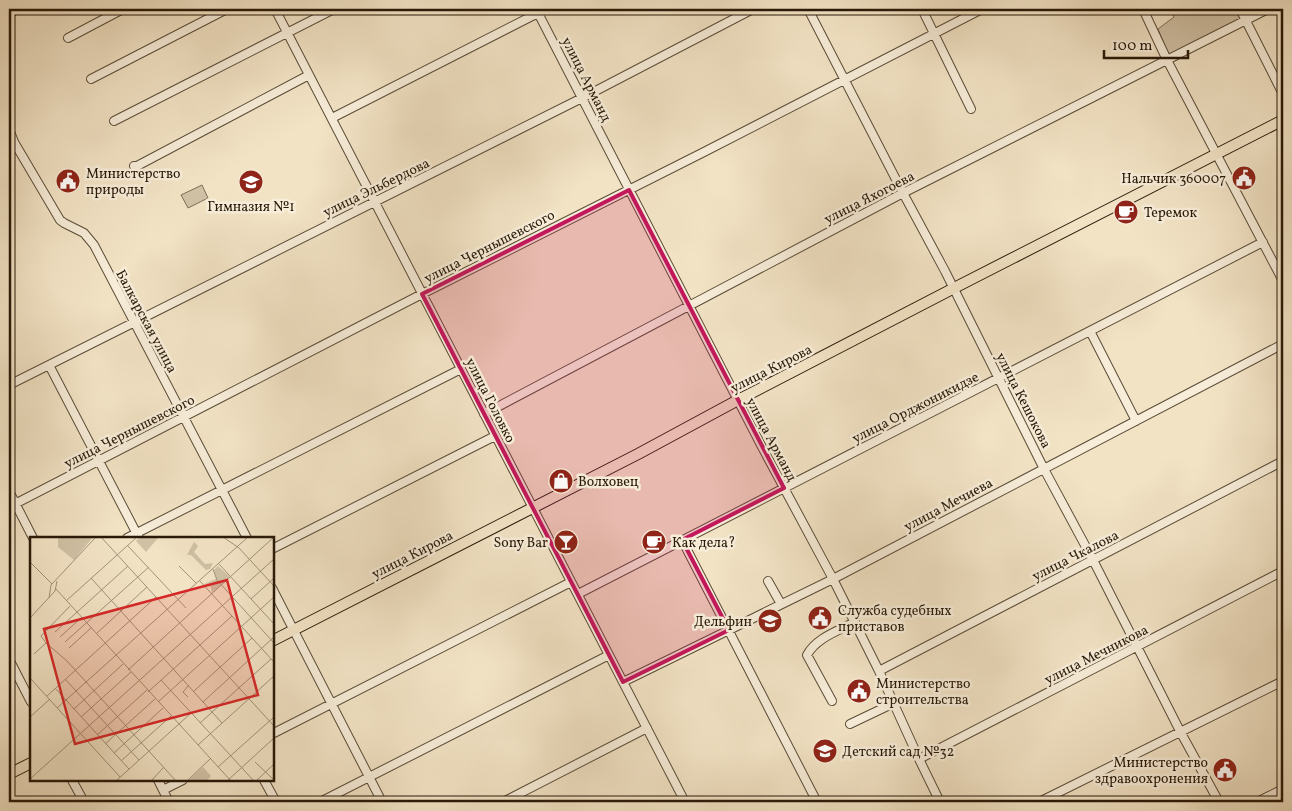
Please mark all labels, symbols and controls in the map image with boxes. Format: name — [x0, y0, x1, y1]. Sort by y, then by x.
scale bar — [1104, 28, 1188, 60]
street label: улица Арманд — [556, 34, 615, 125]
text: 100 m — [1112, 36, 1152, 57]
street label: улица Эльбердова — [320, 154, 433, 222]
place label: Министерство природы — [86, 165, 181, 200]
public building icon: Нальчик 360007 — [1231, 165, 1257, 191]
street label: улица Яхогоева — [821, 167, 918, 229]
public building icon: Министерство природы — [55, 168, 81, 194]
school or university icon: Гимназия №1 — [238, 169, 264, 195]
place label: Нальчик 360007 — [1121, 170, 1226, 189]
place label: Гимназия №1 — [207, 198, 295, 217]
cafe icon: Теремок — [1113, 199, 1139, 225]
place label: Теремок — [1144, 204, 1198, 223]
street label: улица Чернышевского — [421, 206, 558, 289]
street label: Балкарская улица — [110, 267, 181, 377]
street label: улица Кирова — [728, 341, 816, 398]
street label: улица Кешокова — [990, 349, 1055, 452]
street label: улица Головко — [460, 355, 519, 446]
street label: улица Орджоникидзе — [849, 368, 983, 449]
street label: улица Чернышевского — [61, 391, 198, 474]
street label: улица Арманд — [741, 394, 801, 485]
shop icon: Волховец — [548, 468, 574, 494]
place label: Волховец — [578, 473, 639, 492]
street label: улица Мечиева — [901, 474, 996, 537]
street label: улица Чкалова — [1029, 526, 1122, 586]
street label: улица Кирова — [369, 527, 457, 584]
bar icon: Sony Bar — [553, 529, 579, 555]
cafe icon: Как дела? — [641, 529, 667, 555]
place label: Sony Bar — [494, 534, 548, 553]
place label: Как дела? — [672, 534, 735, 553]
inset map — [30, 537, 274, 781]
place label: Служба судебных приставов — [838, 602, 952, 637]
public building icon: Служба судебных приставов — [807, 605, 833, 631]
school or university icon: Дельфин — [757, 608, 783, 634]
place label: Дельфин — [694, 613, 752, 632]
street label: улица Мечникова — [1041, 621, 1152, 690]
place label: Министерство строительства — [876, 675, 971, 710]
public building icon: Министерство строительства — [846, 678, 872, 704]
school or university icon: Детский сад №32 — [812, 738, 838, 764]
place label: Детский сад №32 — [842, 743, 954, 762]
place label: Министерство здравоохронения — [1095, 754, 1208, 789]
public building icon: Министерство здравоохронения — [1212, 757, 1238, 783]

